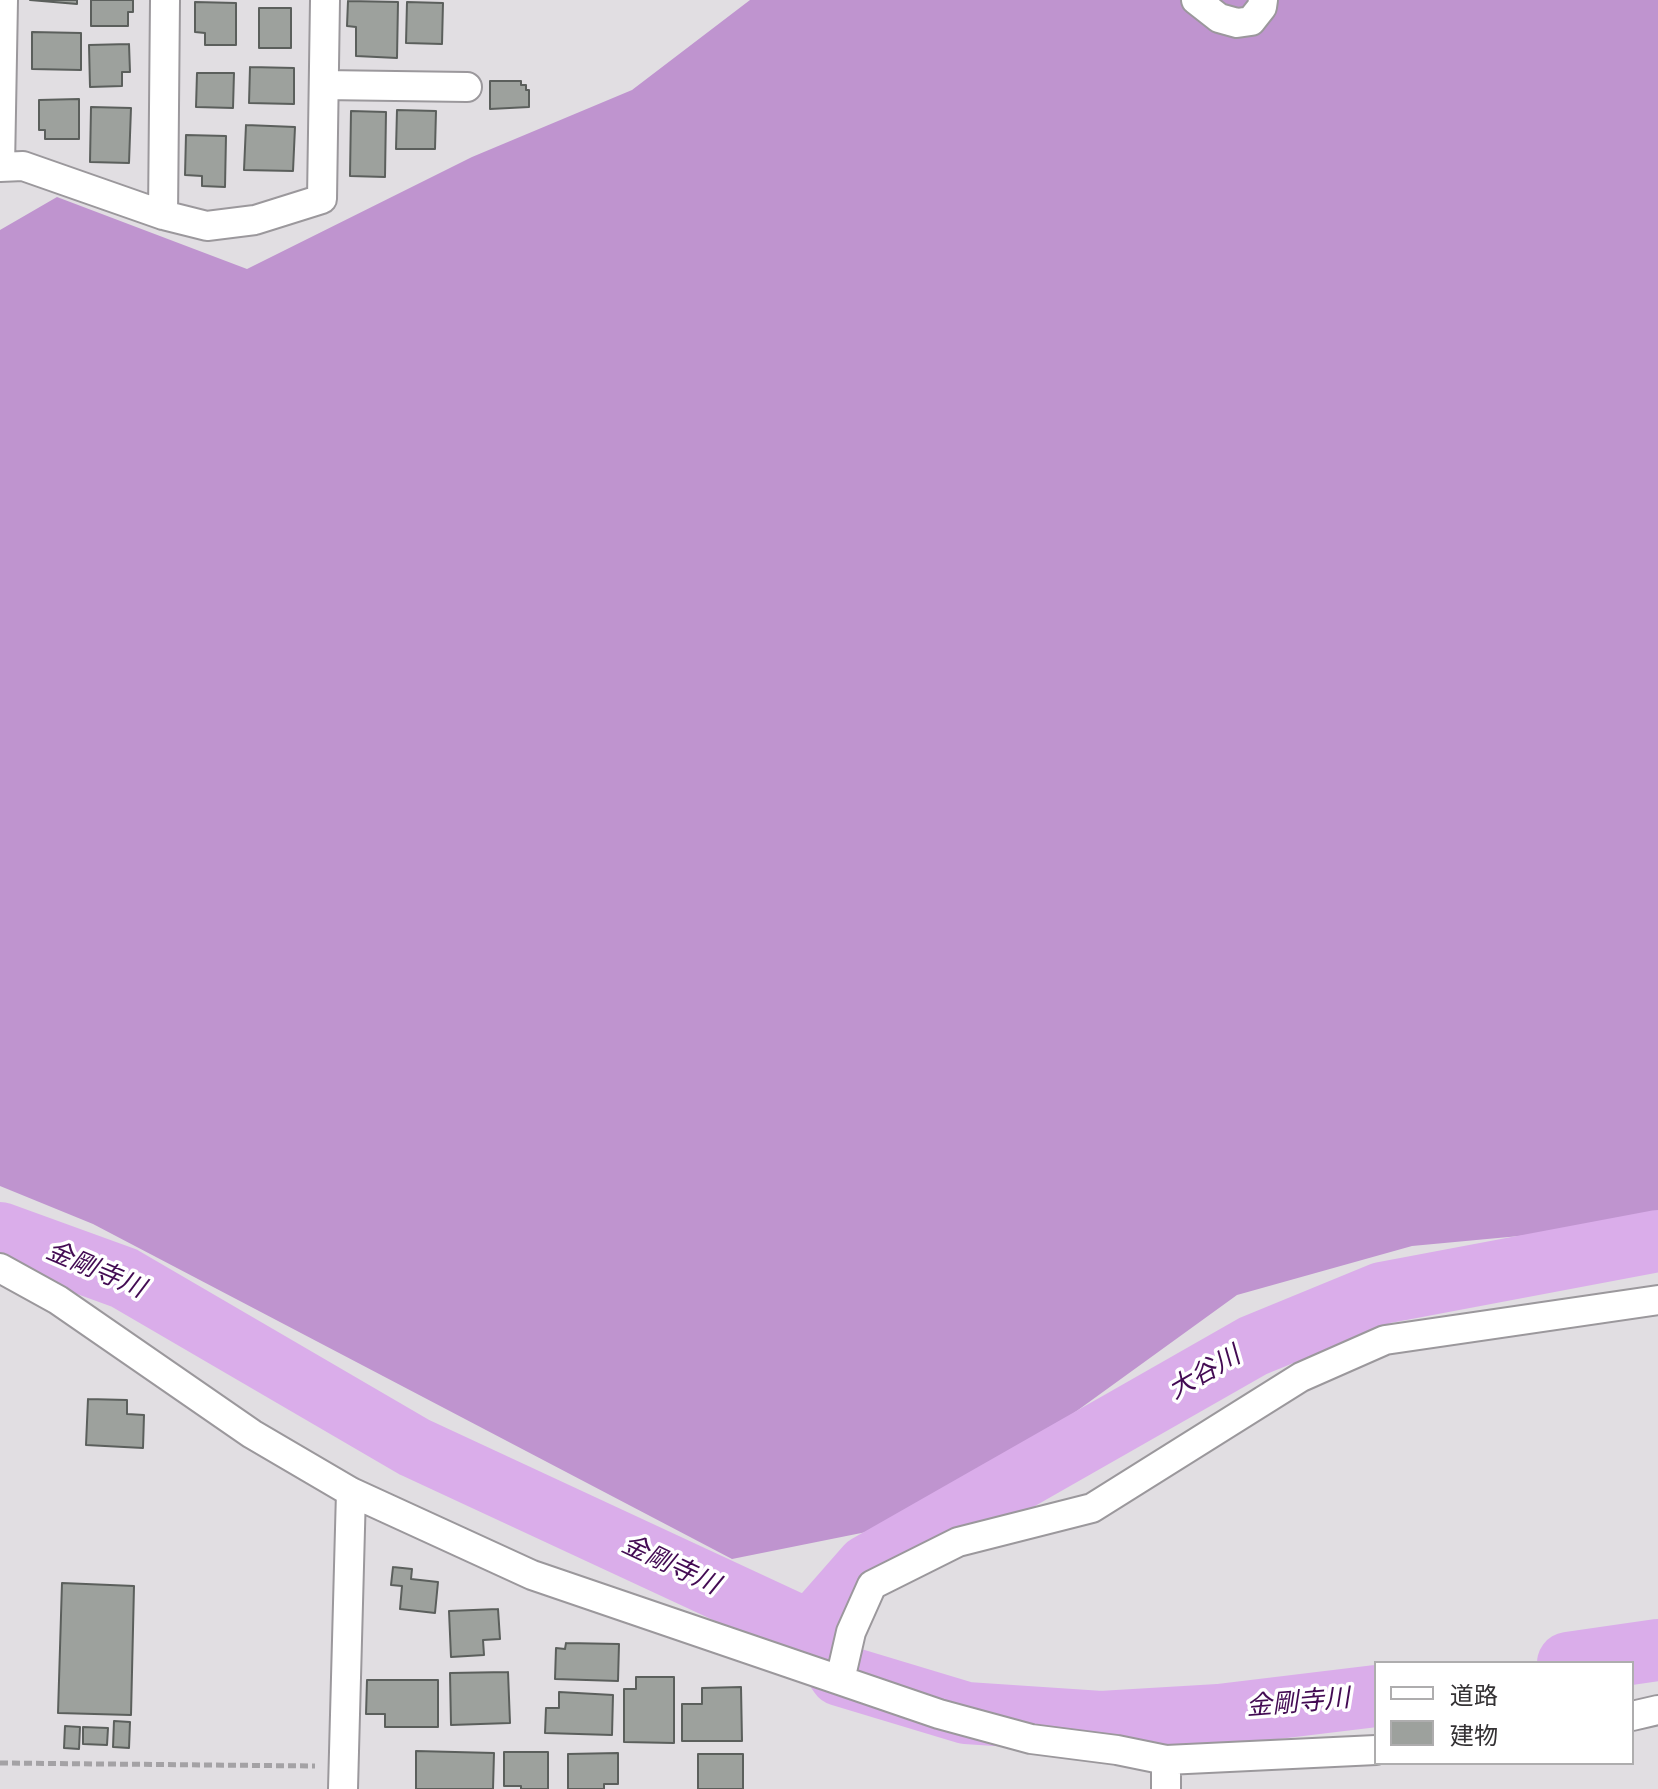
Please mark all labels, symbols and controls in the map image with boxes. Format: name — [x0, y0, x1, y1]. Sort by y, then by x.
water label: 金剛寺川 — [41, 1236, 149, 1306]
water label: 大谷川 — [1163, 1341, 1247, 1407]
water label: 金剛寺川 — [616, 1530, 724, 1602]
legend — [1374, 1661, 1634, 1765]
text: 道路 — [1450, 1682, 1498, 1710]
water label: 金剛寺川 — [1245, 1684, 1351, 1724]
text: 建物 — [1450, 1722, 1498, 1750]

